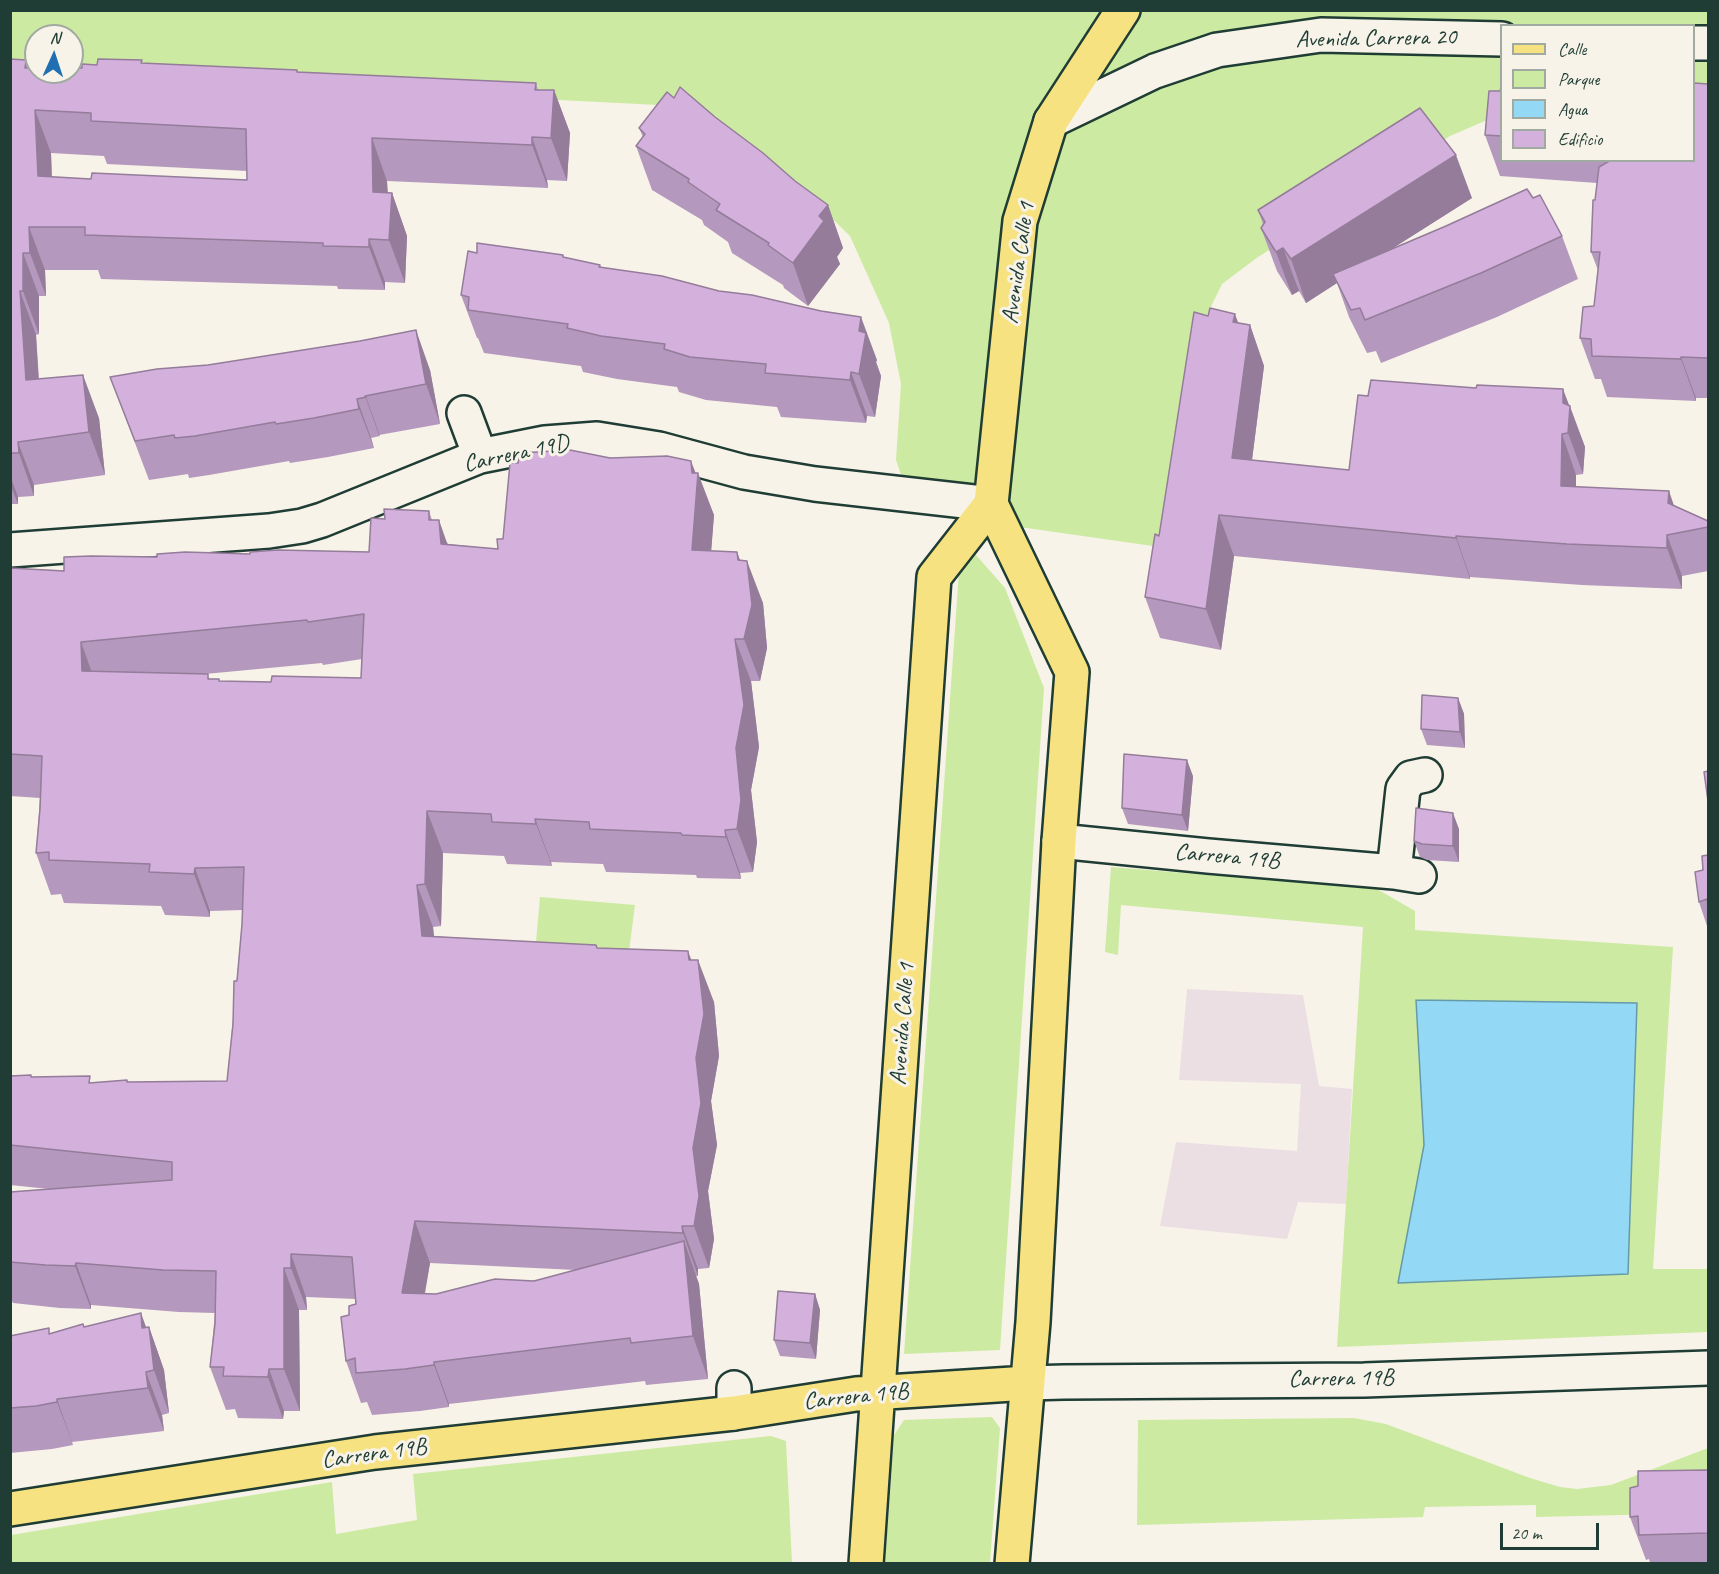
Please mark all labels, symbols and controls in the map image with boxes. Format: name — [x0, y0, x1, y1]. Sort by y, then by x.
street label: Avenida Carrera 20 — [1295, 23, 1457, 55]
north arrow — [24, 24, 84, 84]
legend — [1500, 24, 1695, 162]
text: N — [49, 28, 60, 48]
text: Calle — [1558, 38, 1586, 60]
text: Parque — [1558, 68, 1599, 90]
text: Agua — [1558, 98, 1587, 120]
text: Edificio — [1558, 128, 1602, 150]
street label: Avenida Calle 1 — [996, 200, 1042, 326]
street label: Carrera 19D — [461, 429, 571, 479]
street label: Carrera 19B — [1173, 838, 1281, 876]
street label: Avenida Calle 1 — [884, 962, 922, 1086]
street label: Carrera 19B — [1288, 1364, 1394, 1394]
street label: Carrera 19B — [802, 1377, 910, 1417]
street label: Carrera 19B — [320, 1432, 428, 1476]
scale bar — [1503, 1511, 1602, 1549]
text: 20 m — [1511, 1522, 1542, 1544]

